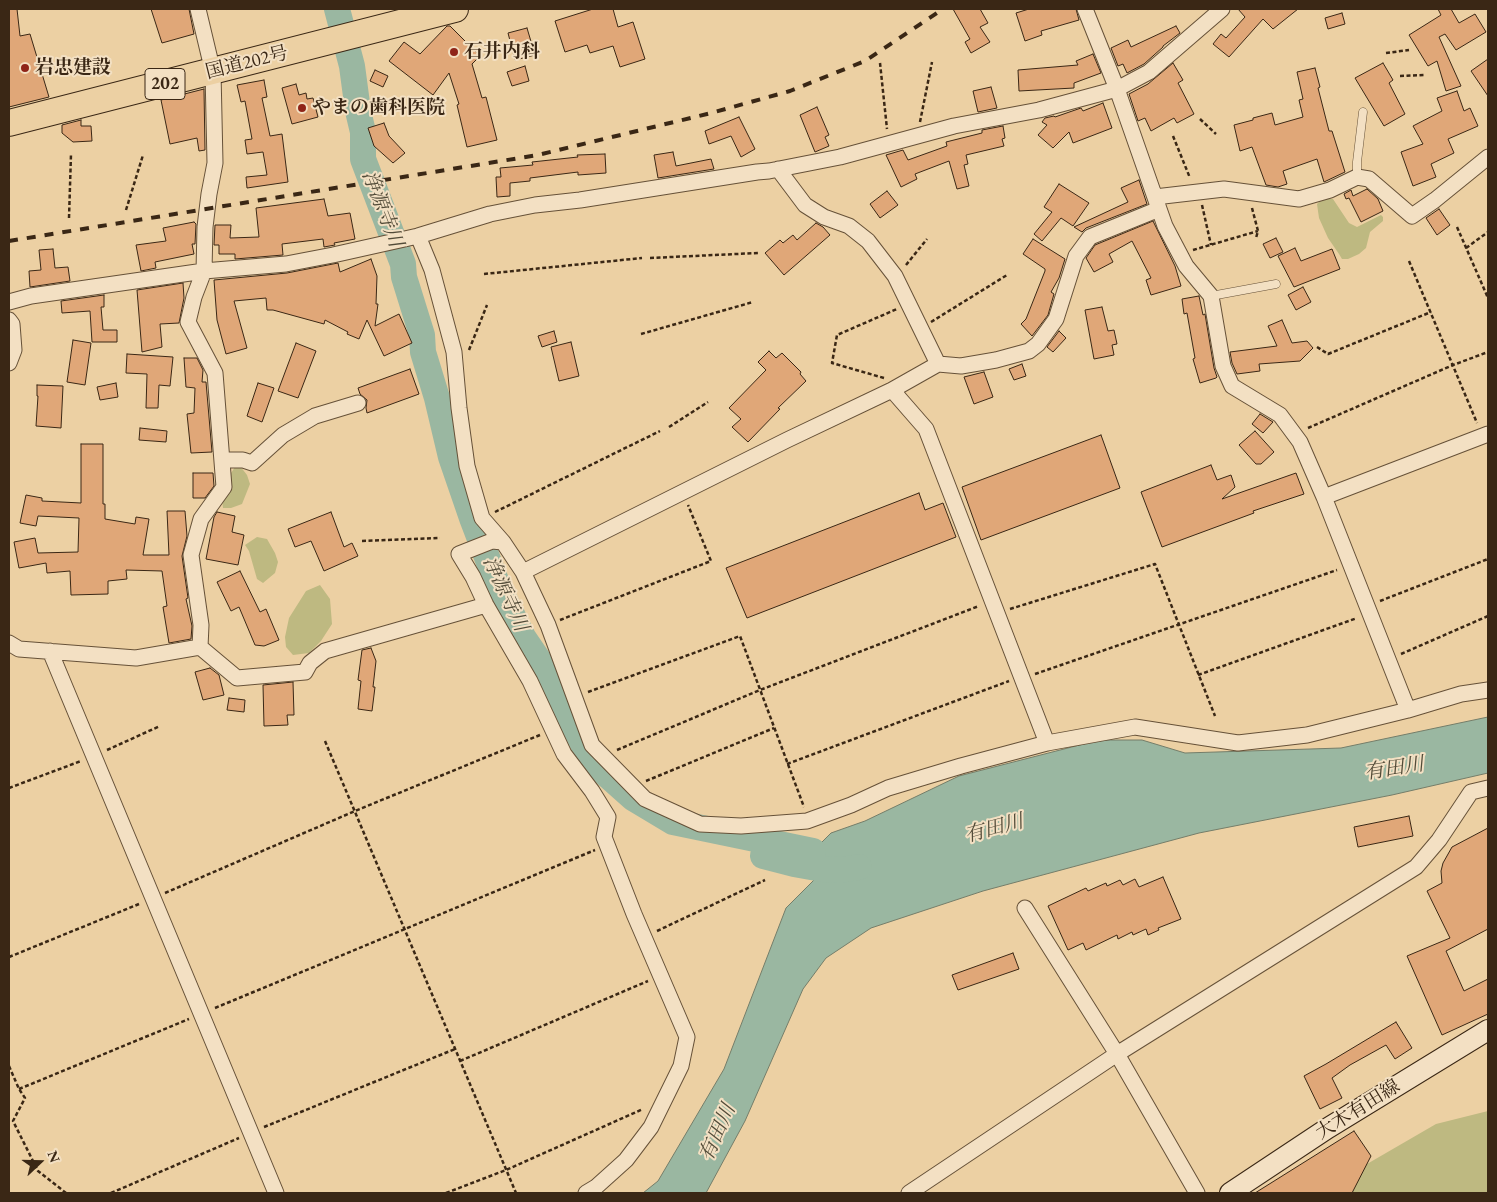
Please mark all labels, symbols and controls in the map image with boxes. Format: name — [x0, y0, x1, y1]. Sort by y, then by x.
place label: 石井内科 — [464, 41, 540, 63]
street label: 国道202号 — [203, 42, 291, 84]
marker: 石井内科 — [448, 46, 460, 58]
place label: 岩忠建設 — [35, 57, 111, 79]
marker: 岩忠建設 — [19, 62, 31, 74]
road number: 202 — [145, 68, 185, 100]
place label: やまの歯科医院 — [312, 97, 445, 119]
marker: やまの歯科医院 — [296, 102, 308, 114]
water label: 浄源寺川 — [356, 167, 408, 251]
water label: 浄源寺川 — [477, 553, 533, 635]
water label: 有田川 — [1362, 752, 1426, 786]
water label: 有田川 — [962, 810, 1026, 848]
street label: 大木有田線 — [1312, 1075, 1404, 1145]
water label: 有田川 — [695, 1101, 741, 1165]
north arrow — [15, 1137, 65, 1187]
text: N — [44, 1148, 64, 1165]

